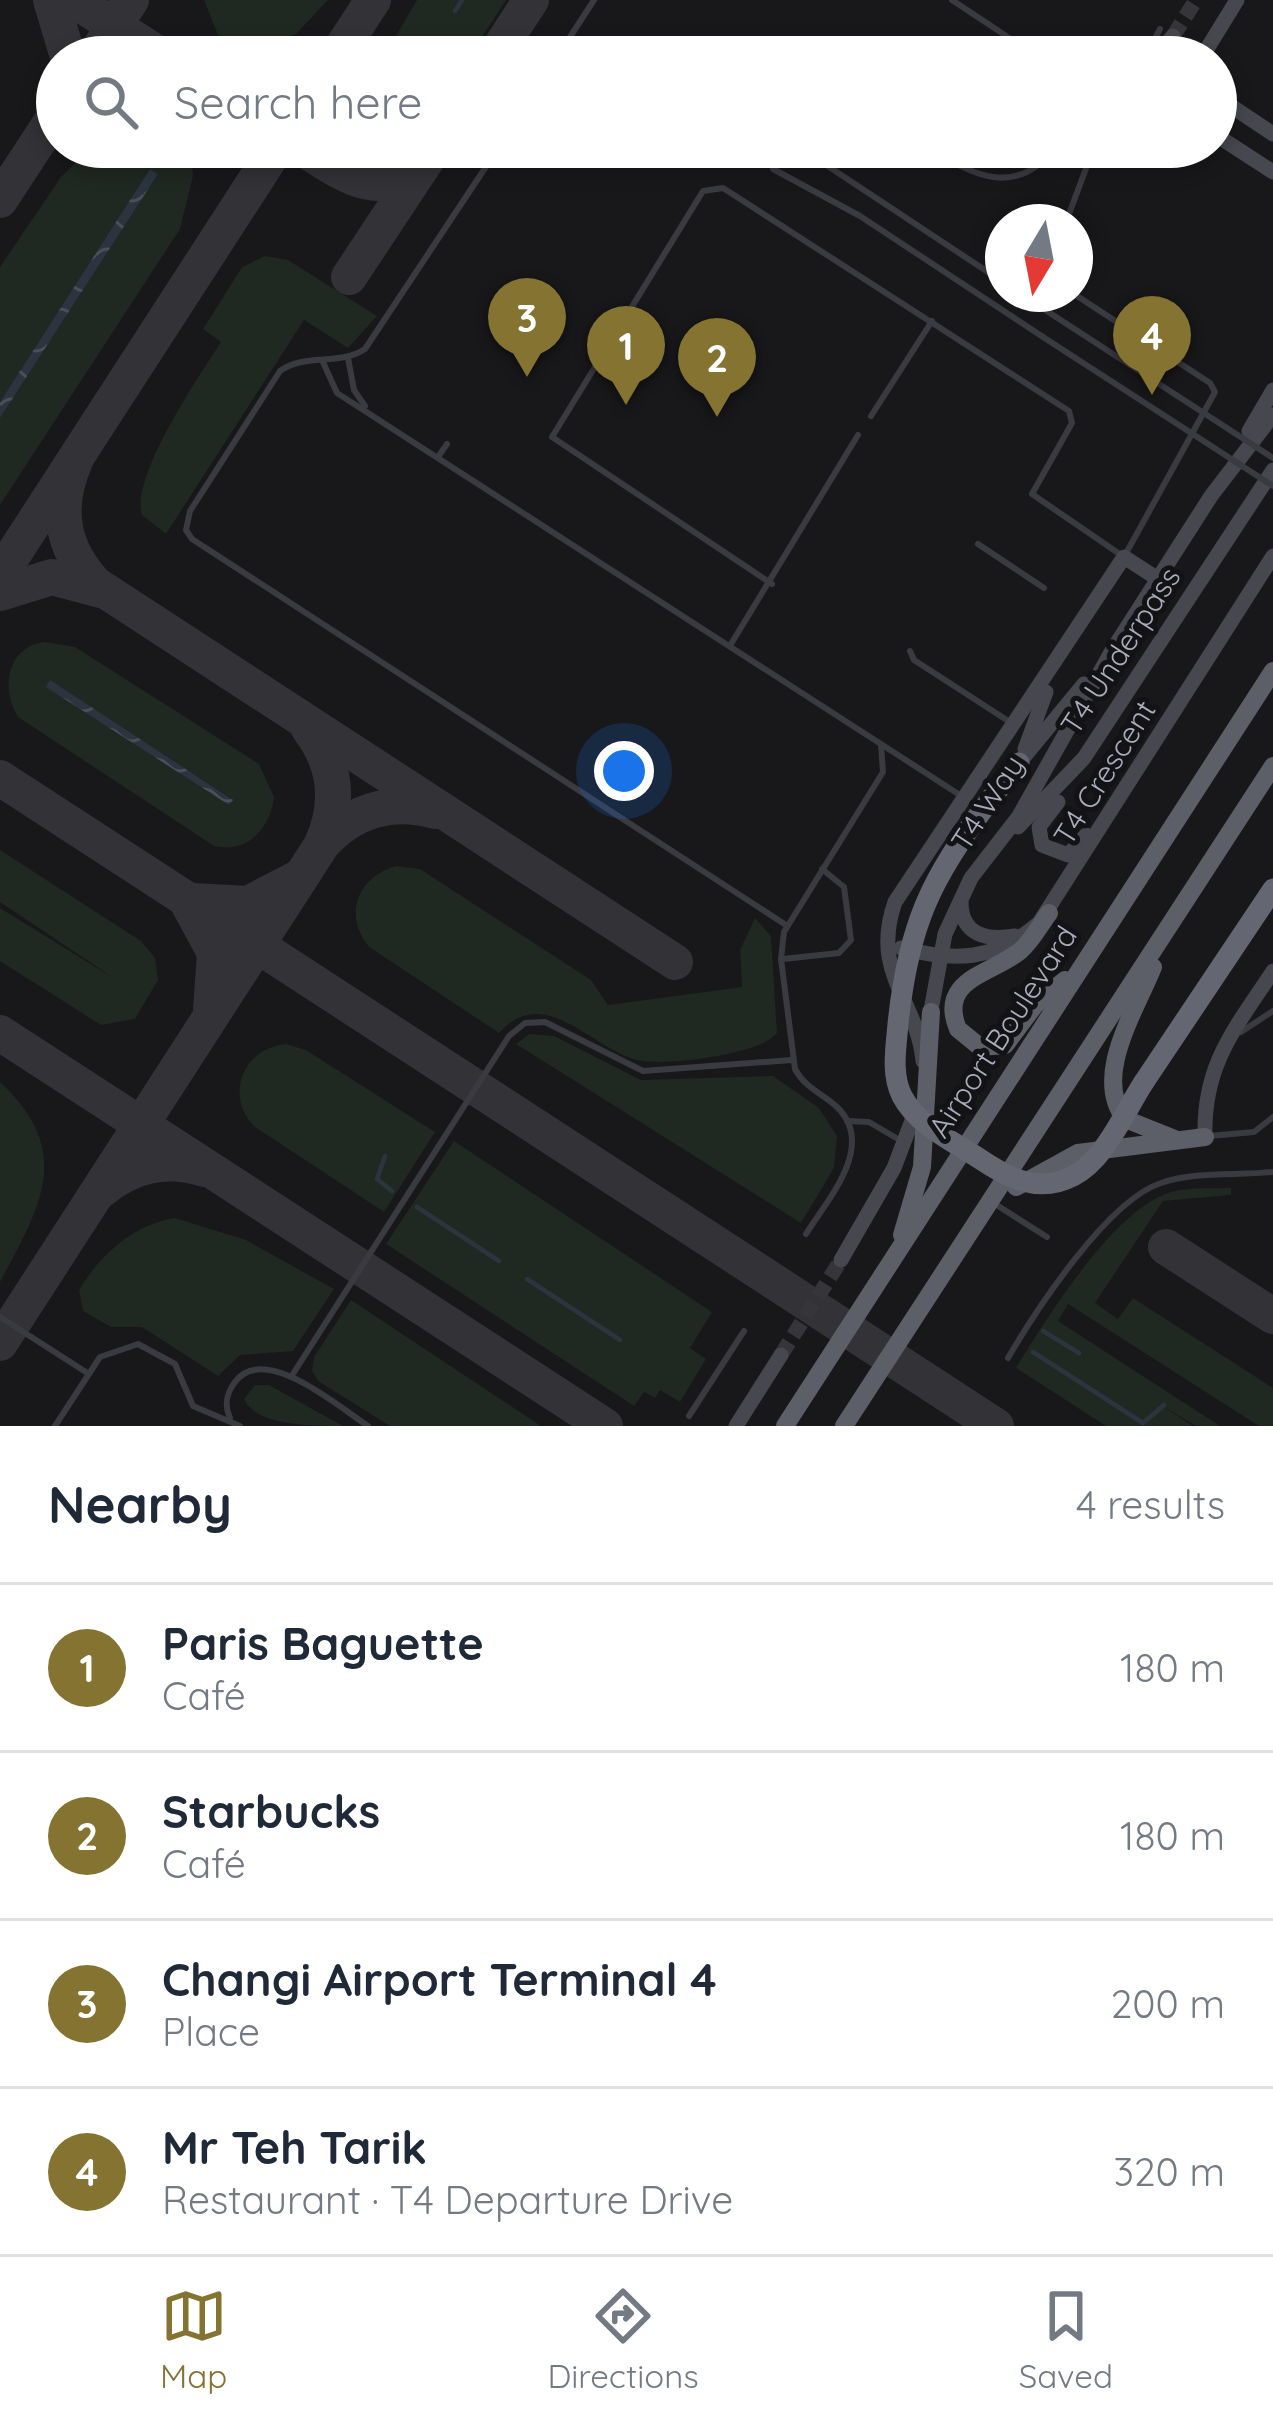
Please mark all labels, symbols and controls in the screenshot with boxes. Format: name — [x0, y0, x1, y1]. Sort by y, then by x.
search box — [36, 36, 1237, 168]
icon: search — [78, 69, 144, 135]
text: Search here — [174, 74, 422, 130]
north arrow — [985, 204, 1093, 312]
pin: 3 — [488, 278, 566, 377]
pin: 4 — [1113, 296, 1191, 395]
pin: 1 — [587, 306, 665, 405]
pin: 2 — [678, 318, 756, 417]
street label: T4 Underpass — [1052, 560, 1188, 741]
street label: T4 Crescent — [1045, 693, 1164, 852]
your location — [594, 741, 654, 801]
street label: T4 Way — [942, 748, 1032, 857]
street label: Airport Boulevard — [920, 918, 1085, 1144]
text: Nearby — [48, 1472, 232, 1536]
text: 4 results — [1076, 1480, 1225, 1529]
text: Paris Baguette — [162, 1615, 484, 1671]
text: 1 — [79, 1643, 95, 1692]
text: 180 m — [1120, 1643, 1225, 1692]
text: Café — [162, 1671, 246, 1720]
text: Starbucks — [162, 1783, 380, 1839]
text: 2 — [76, 1811, 98, 1860]
text: 180 m — [1120, 1811, 1225, 1860]
text: Café — [162, 1839, 246, 1888]
text: Changi Airport Terminal 4 — [162, 1951, 717, 2007]
text: 3 — [77, 1979, 97, 2028]
text: 200 m — [1111, 1979, 1225, 2028]
text: Place — [162, 2007, 260, 2056]
text: Mr Teh Tarik — [162, 2119, 427, 2175]
text: 4 — [76, 2147, 98, 2196]
text: 320 m — [1114, 2147, 1225, 2196]
text: Restaurant · T4 Departure Drive — [162, 2175, 733, 2224]
tab: Map — [160, 2283, 227, 2396]
tab: Directions — [547, 2283, 699, 2396]
tab: Saved — [1019, 2283, 1113, 2396]

